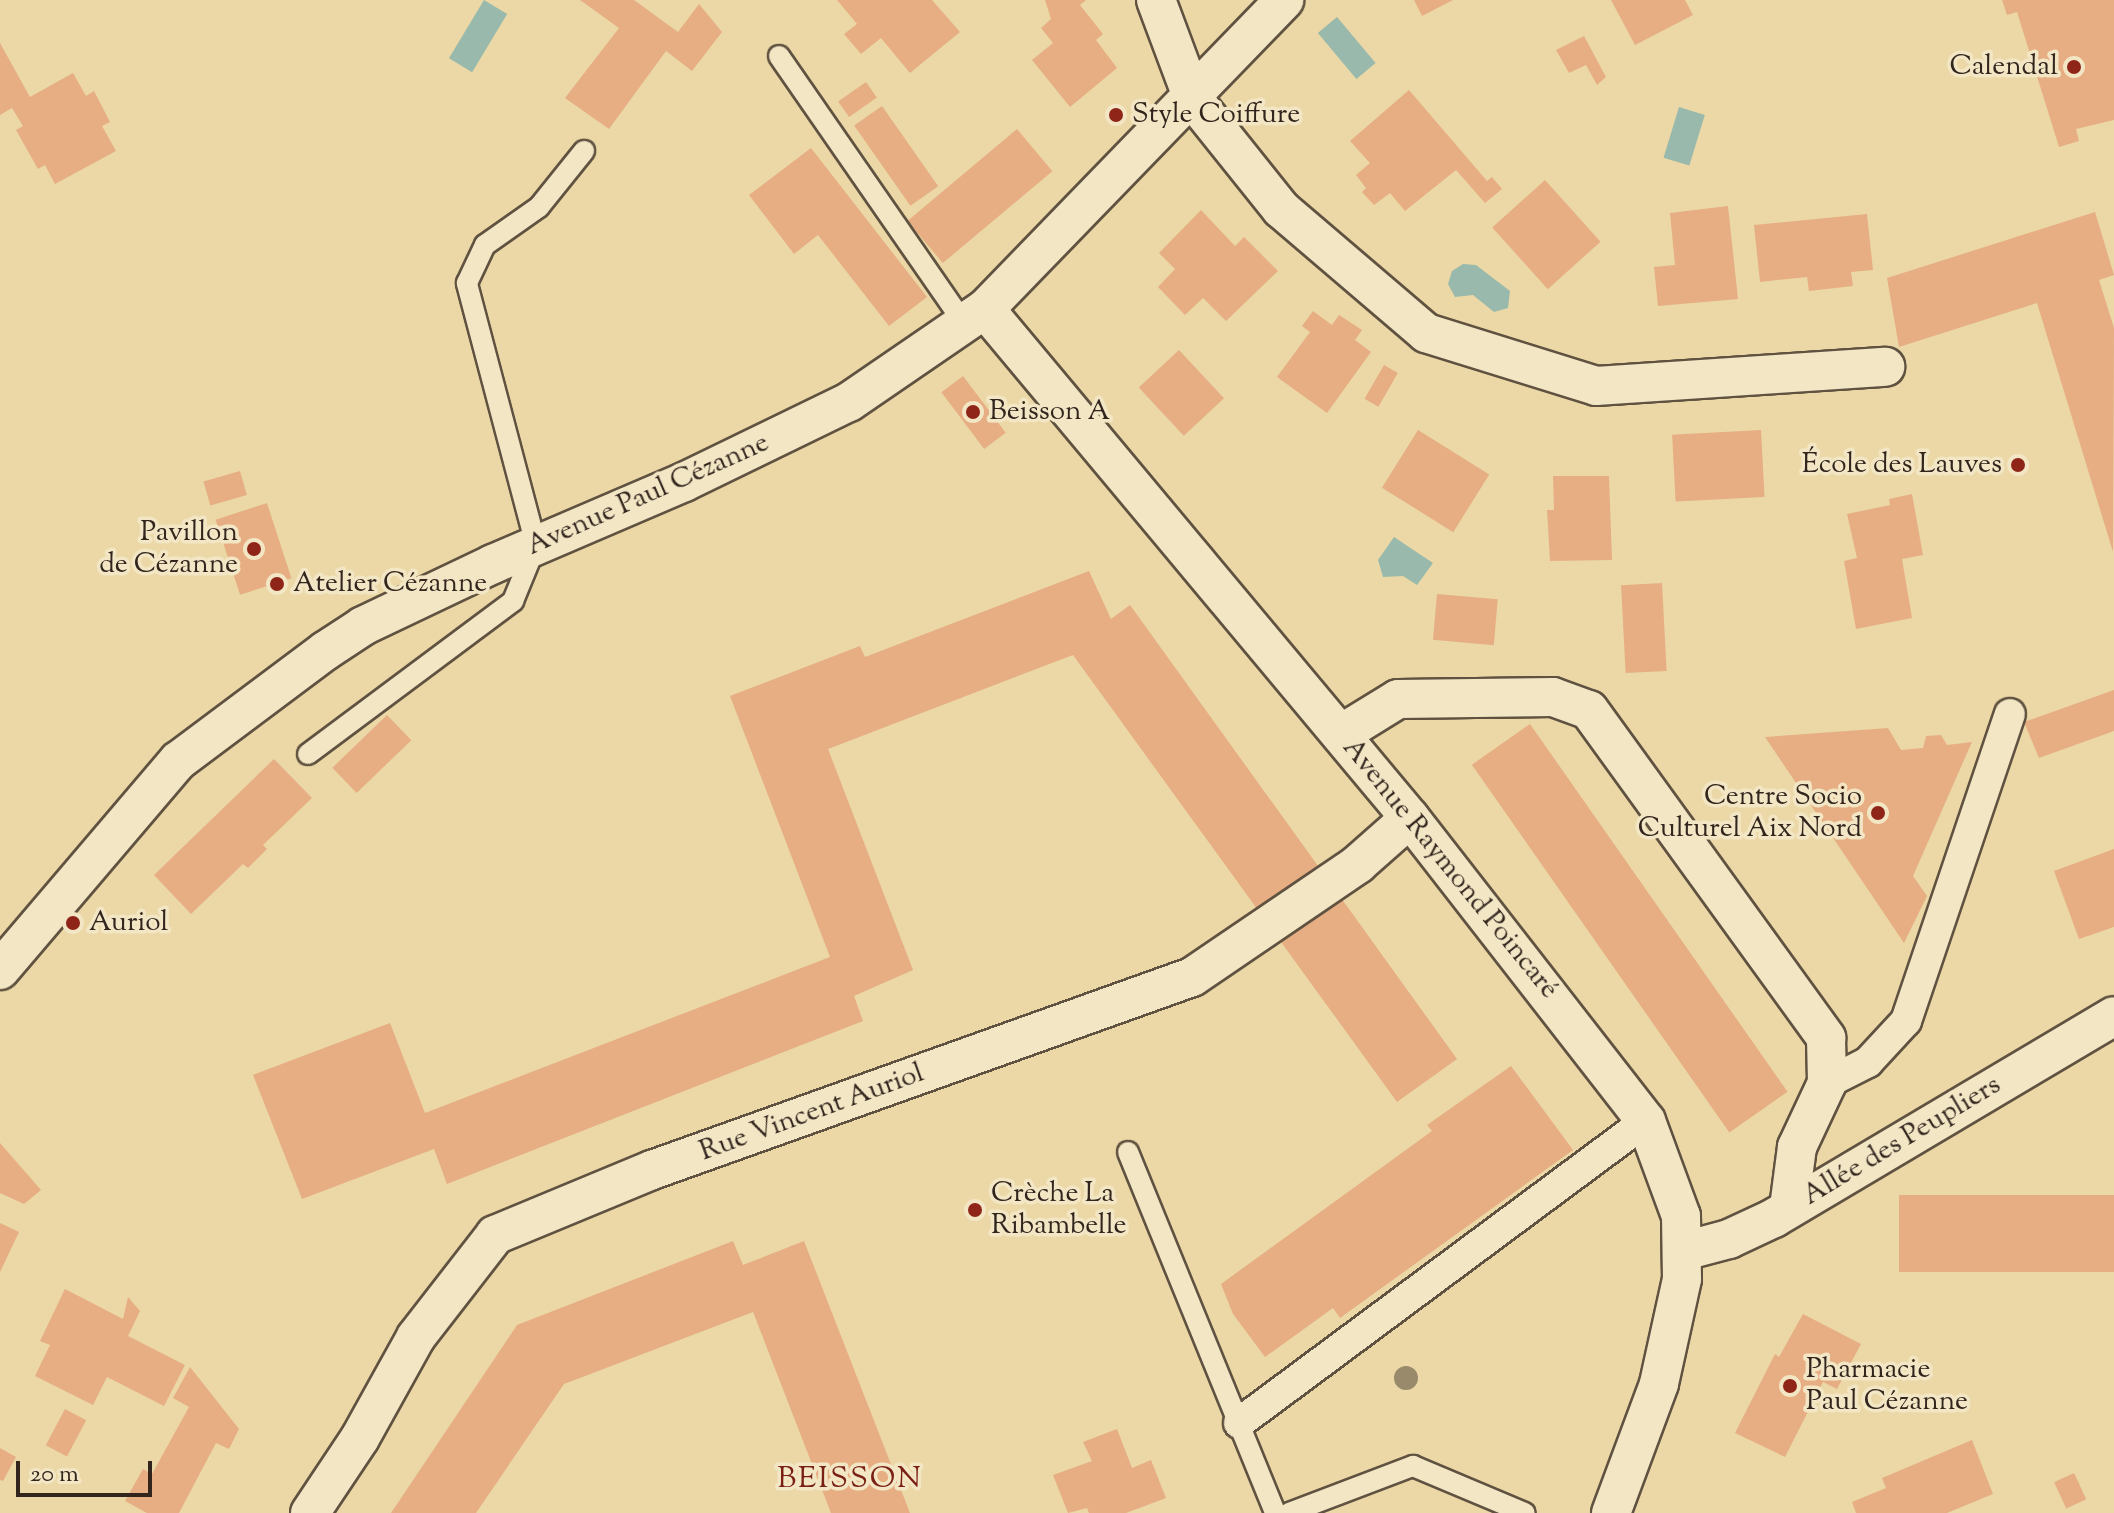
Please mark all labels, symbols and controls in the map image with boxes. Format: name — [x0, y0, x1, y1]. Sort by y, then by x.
place label: Calendal — [1950, 50, 2058, 84]
marker: Calendal — [2065, 58, 2083, 76]
place label: Style Coiffure — [1132, 98, 1300, 132]
marker: Style Coiffure — [1107, 106, 1125, 124]
place label: Beisson A — [989, 395, 1110, 429]
marker: Beisson A — [964, 403, 982, 421]
street label: Avenue Paul Cézanne — [522, 426, 774, 564]
place label: École des Lauves — [1802, 448, 2002, 482]
marker: École des Lauves — [2009, 456, 2027, 474]
place label: Pavillon de Cézanne — [99, 516, 238, 582]
marker: Pavillon de Cézanne — [245, 540, 263, 558]
place label: Atelier Cézanne — [293, 567, 487, 601]
marker: Atelier Cézanne — [268, 575, 286, 593]
street label: Avenue Raymond Poincaré — [1335, 732, 1565, 1006]
place label: Centre Socio Culturel Aix Nord — [1638, 780, 1862, 846]
marker: Centre Socio Culturel Aix Nord — [1869, 804, 1887, 822]
place label: Auriol — [89, 906, 168, 940]
marker: Auriol — [64, 914, 82, 932]
street label: Rue Vincent Auriol — [695, 1057, 929, 1169]
street label: Allée des Peupliers — [1797, 1069, 2007, 1213]
place label: Crèche La Ribambelle — [991, 1177, 1126, 1243]
marker: Crèche La Ribambelle — [966, 1201, 984, 1219]
place label: Pharmacie Paul Cézanne — [1806, 1353, 1968, 1419]
marker: Pharmacie Paul Cézanne — [1781, 1377, 1799, 1395]
scale bar — [20, 1445, 156, 1495]
text: 20 m — [30, 1458, 79, 1492]
district label: BEISSON — [777, 1462, 923, 1498]

